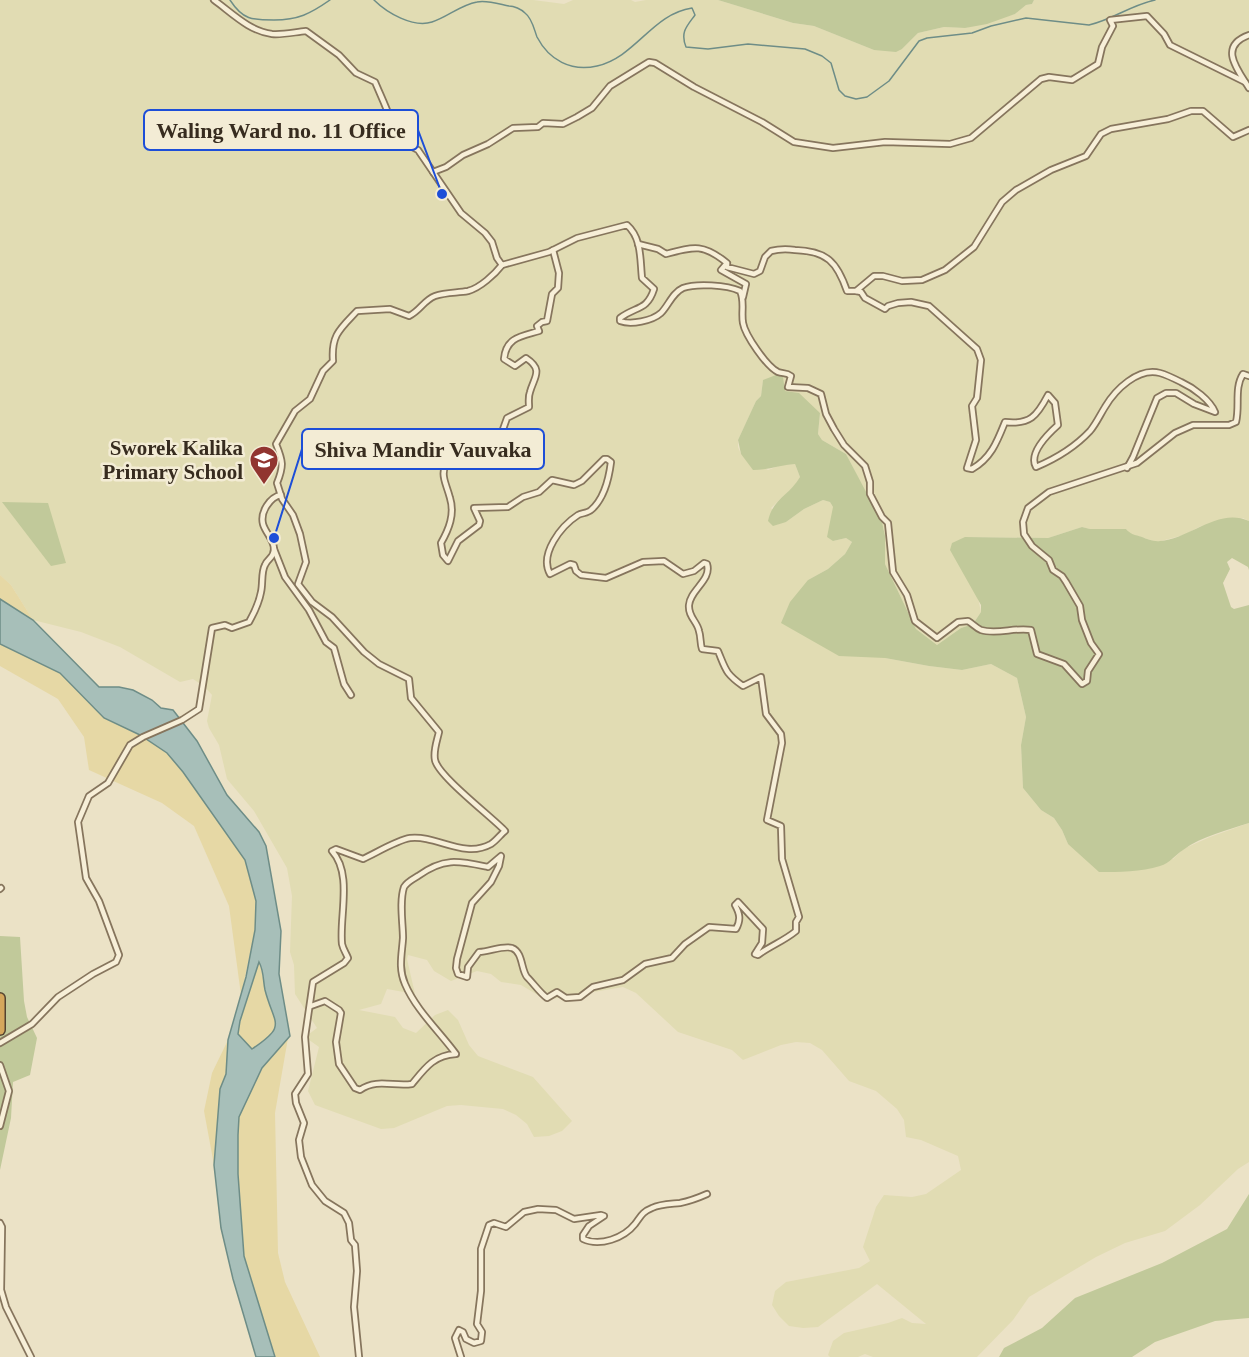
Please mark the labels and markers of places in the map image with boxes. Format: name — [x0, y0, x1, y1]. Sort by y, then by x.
callout: Waling Ward no. 11 Office — [144, 110, 418, 150]
callout: Shiva Mandir Vauvaka — [302, 429, 544, 469]
place label: Sworek Kalika Primary School — [102, 436, 244, 484]
school or university icon: Sworek Kalika Primary School — [248, 444, 280, 486]

